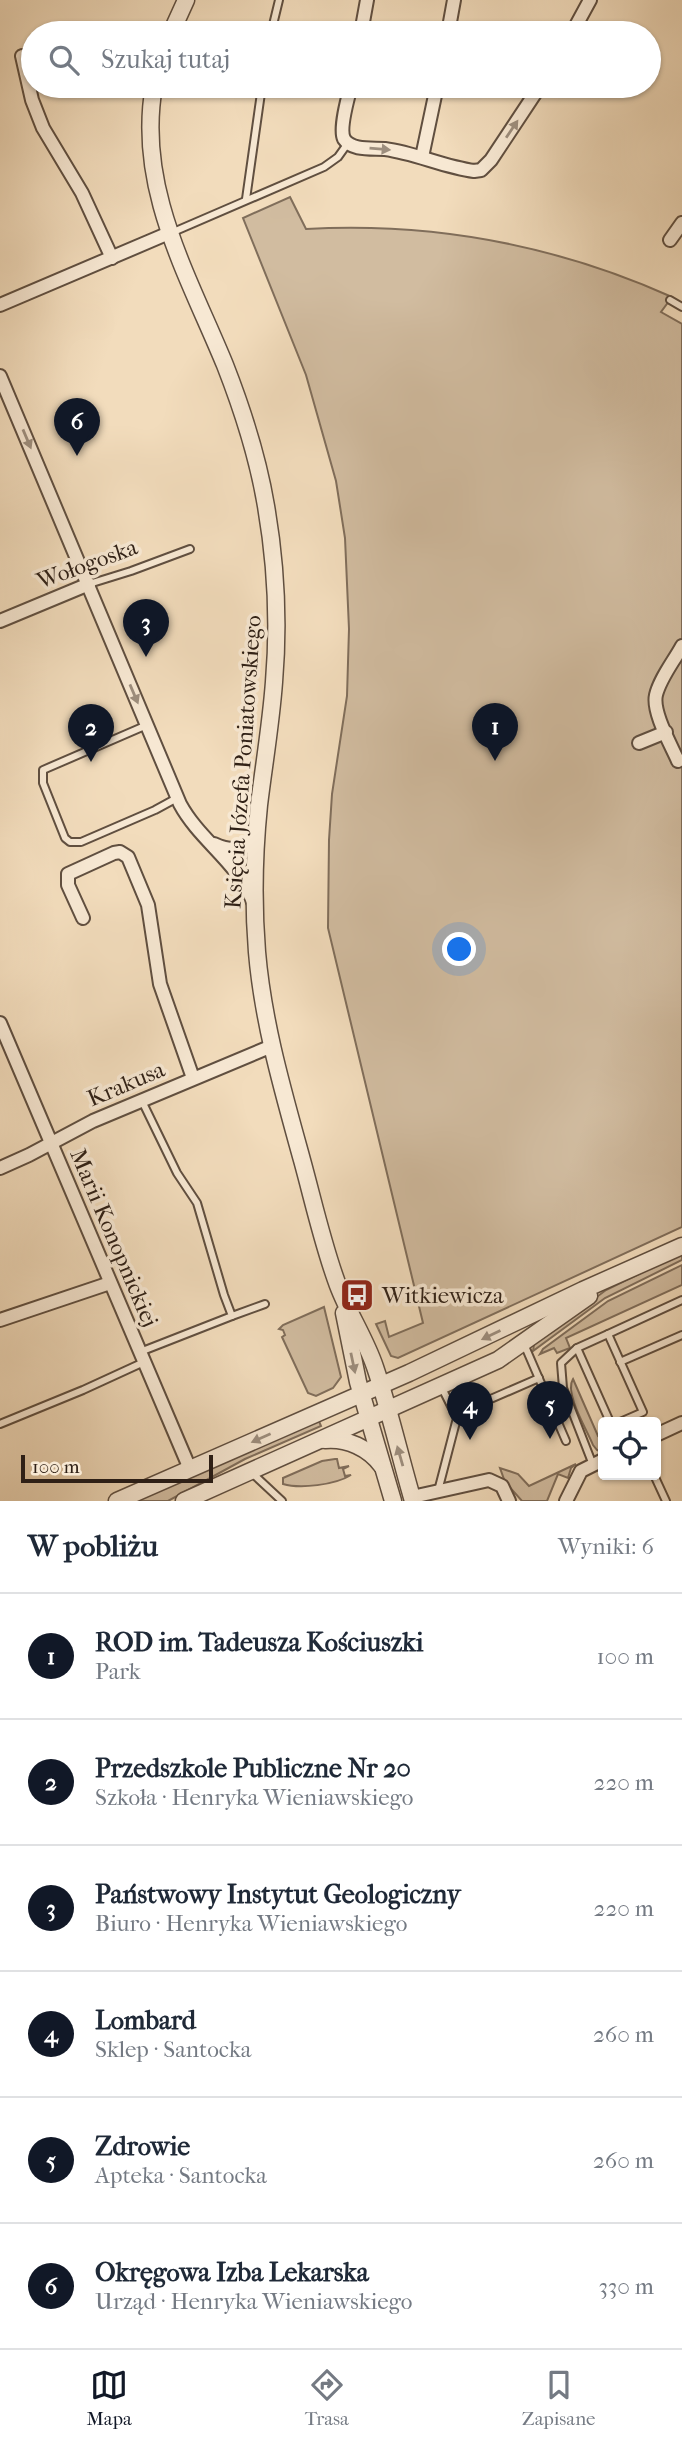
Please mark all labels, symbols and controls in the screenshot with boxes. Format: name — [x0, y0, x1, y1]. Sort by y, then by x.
search box — [21, 21, 661, 98]
icon: search — [45, 41, 83, 79]
text: Szukaj tutaj — [101, 44, 230, 75]
one-way arrow — [505, 120, 519, 138]
one-way arrow — [369, 144, 391, 155]
pin: 6 — [54, 398, 100, 456]
one-way arrow — [21, 429, 33, 449]
street label: Wołogoska — [32, 533, 141, 595]
pin: 3 — [123, 599, 169, 657]
street label: Księcia Józefa Poniatowskiego — [219, 614, 267, 910]
one-way arrow — [129, 683, 140, 704]
pin: 1 — [472, 703, 518, 761]
pin: 2 — [68, 704, 114, 762]
your location — [442, 932, 476, 966]
street label: Krakusa — [83, 1056, 169, 1112]
street label: Marii Konopnickiej — [64, 1145, 164, 1331]
bus stop icon: Witkiewicza — [338, 1276, 376, 1314]
place label: Witkiewicza — [381, 1282, 504, 1309]
one-way arrow — [481, 1329, 501, 1341]
one-way arrow — [348, 1352, 359, 1374]
pin: 5 — [527, 1381, 573, 1439]
pin: 4 — [447, 1382, 493, 1440]
map controls — [598, 1417, 661, 1480]
button: locate — [598, 1417, 661, 1480]
one-way arrow — [251, 1432, 271, 1444]
one-way arrow — [394, 1445, 405, 1467]
scale bar — [21, 1452, 214, 1484]
text: 100 m — [32, 1456, 80, 1478]
text: W pobliżu — [28, 1529, 158, 1564]
text: Wyniki: 6 — [558, 1533, 654, 1560]
text: ROD im. Tadeusza Kościuszki — [95, 1627, 423, 1658]
text: 1 — [47, 1643, 55, 1670]
text: 100 m — [596, 1643, 654, 1670]
text: Park — [95, 1658, 141, 1685]
text: Przedszkole Publiczne Nr 20 — [95, 1753, 411, 1784]
text: 2 — [45, 1769, 57, 1796]
text: 220 m — [594, 1769, 654, 1796]
text: Szkoła · Henryka Wieniawskiego — [95, 1784, 413, 1811]
text: Państwowy Instytut Geologiczny — [95, 1879, 460, 1910]
text: 3 — [46, 1895, 56, 1922]
text: 220 m — [594, 1895, 654, 1922]
text: Biuro · Henryka Wieniawskiego — [95, 1910, 407, 1937]
text: Lombard — [95, 2005, 196, 2036]
text: 4 — [44, 2021, 58, 2048]
text: 260 m — [593, 2021, 654, 2048]
text: Sklep · Santocka — [95, 2036, 251, 2063]
text: Zdrowie — [95, 2131, 190, 2162]
text: 5 — [46, 2147, 56, 2174]
text: 260 m — [593, 2147, 654, 2174]
text: Apteka · Santocka — [95, 2162, 267, 2189]
text: Okręgowa Izba Lekarska — [95, 2257, 369, 2288]
text: 6 — [45, 2273, 57, 2300]
text: 330 m — [598, 2273, 654, 2300]
text: Urząd · Henryka Wieniawskiego — [95, 2288, 412, 2315]
tab: Mapa — [86, 2366, 132, 2430]
tab: Trasa — [305, 2366, 349, 2430]
tab: Zapisane — [522, 2366, 595, 2430]

